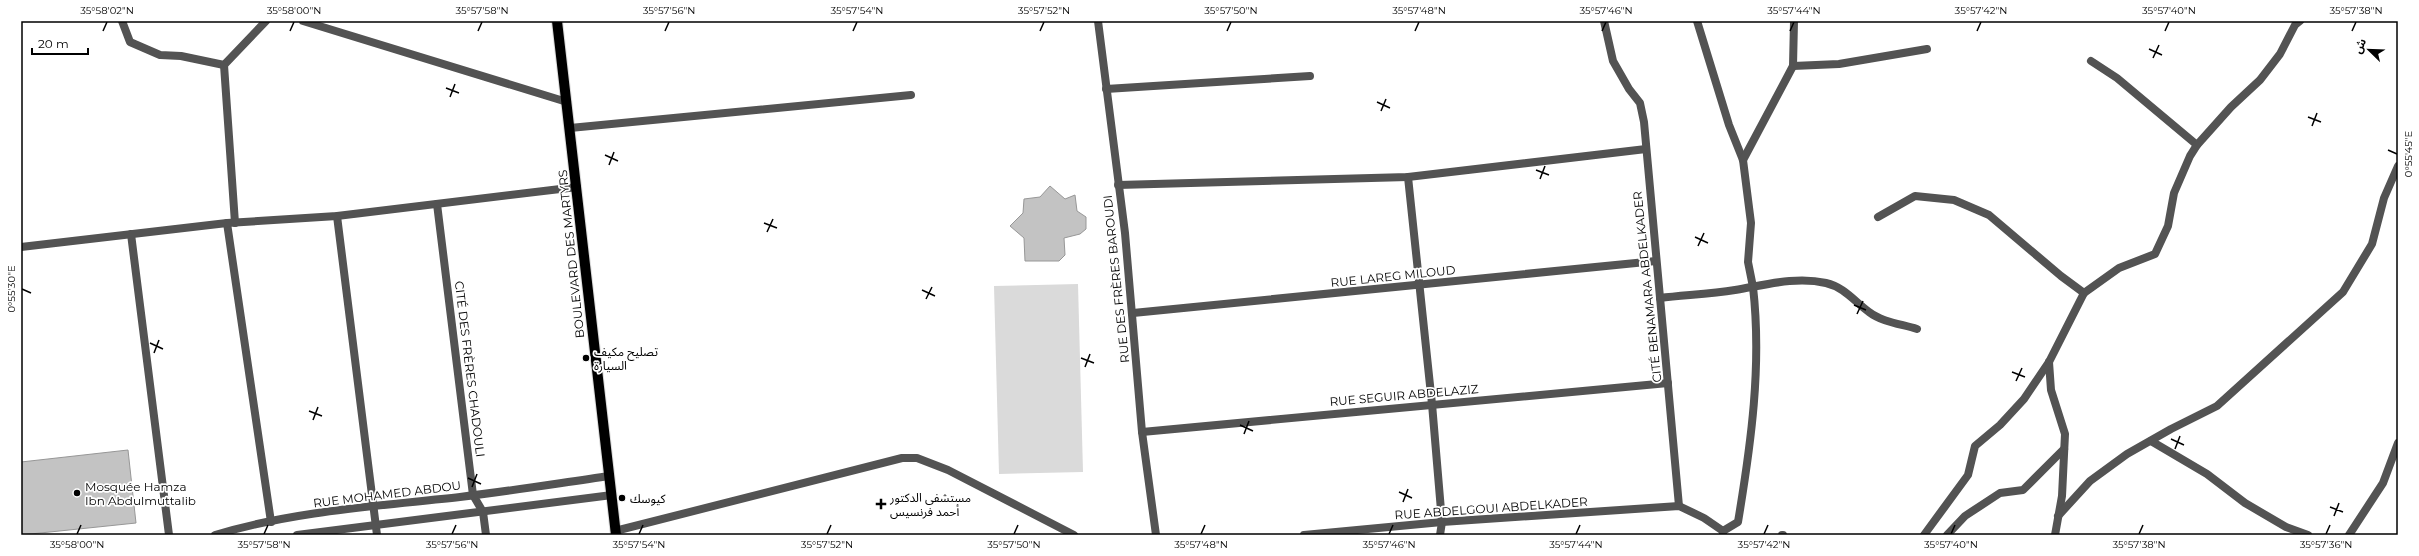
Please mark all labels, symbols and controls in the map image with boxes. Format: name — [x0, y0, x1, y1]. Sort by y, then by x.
text: 35°58'02"N — [80, 4, 134, 17]
text: 35°58'00"N — [267, 4, 321, 17]
text: 35°57'58"N — [455, 4, 509, 17]
text: 35°57'56"N — [643, 4, 695, 17]
text: 35°57'54"N — [831, 4, 883, 17]
text: 35°57'52"N — [1018, 4, 1070, 17]
text: 35°57'50"N — [1204, 4, 1258, 17]
text: 35°57'48"N — [1392, 4, 1446, 17]
text: 35°57'46"N — [1579, 4, 1633, 17]
text: 35°57'44"N — [1767, 4, 1821, 17]
text: 35°57'42"N — [1955, 4, 2007, 17]
text: 35°57'40"N — [2142, 4, 2196, 17]
text: 35°57'38"N — [2329, 4, 2383, 17]
scale bar — [32, 30, 88, 56]
north arrow — [2349, 30, 2389, 70]
text: 20 m — [38, 36, 69, 51]
text: ش — [2350, 36, 2369, 56]
text: 0°55'45"E — [2402, 130, 2415, 177]
street label: BOULEVARD DES MARTYRS — [555, 169, 587, 339]
street label: CITÉ BENAMARA ABDELKADER — [1629, 190, 1665, 383]
street label: RUE DES FRÈRES BAROUDI — [1100, 194, 1132, 364]
street label: RUE LAREG MILOUD — [1330, 262, 1456, 290]
text: 0°55'30"E — [5, 265, 18, 313]
street label: CITÉ DES FRÈRES CHADOULI — [452, 280, 488, 458]
place label: تصليح مكيف السيارة — [594, 344, 659, 373]
marker: تصليح مكيف السيارة — [581, 353, 591, 363]
street label: RUE SEGUIR ABDELAZIZ — [1329, 381, 1479, 409]
street label: RUE MOHAMED ABDOU — [312, 477, 462, 511]
place label: Mosquée Hamza Ibn Abdulmuttalib — [85, 479, 196, 508]
marker: Mosquée Hamza Ibn Abdulmuttalib — [72, 488, 82, 498]
place label: مستشفى الدكتور أحمد فرنسيس — [889, 490, 971, 519]
place label: كيوسك — [630, 491, 667, 506]
marker: كيوسك — [617, 493, 627, 503]
street label: RUE ABDELGOUI ABDELKADER — [1394, 494, 1588, 522]
marker: مستشفى الدكتور أحمد فرنسيس — [875, 498, 887, 510]
text: 35°58'00"N — [50, 538, 104, 551]
text: 35°57'58"N — [237, 538, 291, 551]
text: 35°57'56"N — [426, 538, 478, 551]
text: 35°57'54"N — [613, 538, 665, 551]
text: 35°57'52"N — [801, 538, 853, 551]
text: 35°57'50"N — [987, 538, 1041, 551]
text: 35°57'48"N — [1174, 538, 1228, 551]
text: 35°57'46"N — [1362, 538, 1416, 551]
text: 35°57'44"N — [1549, 538, 1603, 551]
text: 35°57'42"N — [1738, 538, 1790, 551]
text: 35°57'40"N — [1924, 538, 1978, 551]
text: 35°57'38"N — [2112, 538, 2166, 551]
text: 35°57'36"N — [2300, 538, 2352, 551]

